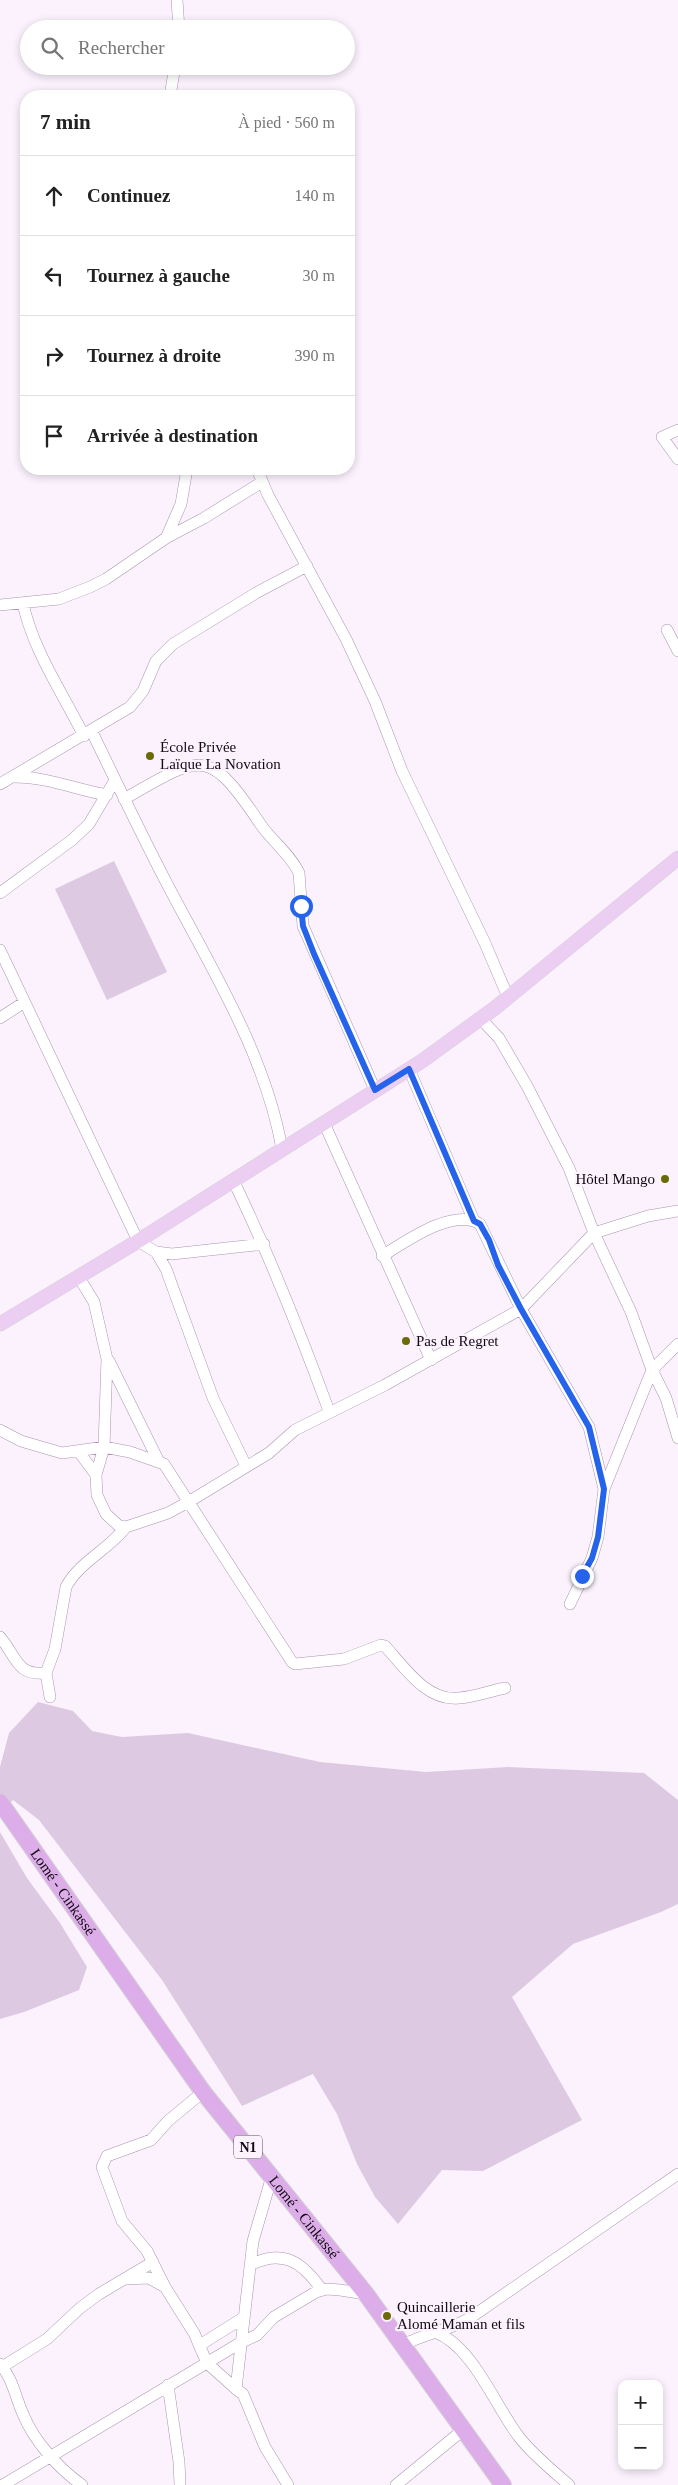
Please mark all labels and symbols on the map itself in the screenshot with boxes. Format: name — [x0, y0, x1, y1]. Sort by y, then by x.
place label: École Privée Laïque La Novation — [160, 739, 281, 772]
marker: École Privée Laïque La Novation — [144, 750, 156, 762]
route start — [290, 895, 313, 918]
place label: Hôtel Mango — [575, 1171, 655, 1187]
marker: Hôtel Mango — [659, 1173, 671, 1185]
place label: Pas de Regret — [416, 1333, 499, 1349]
marker: Pas de Regret — [400, 1335, 412, 1347]
route end — [571, 1565, 594, 1588]
street label: Lomé - Cinkassé — [27, 1846, 99, 1939]
road number: N1 — [234, 2136, 262, 2158]
street label: Lomé - Cinkassé — [266, 2173, 342, 2262]
place label: Quincaillerie Alomé Maman et fils — [397, 2299, 525, 2332]
marker: Quincaillerie Alomé Maman et fils — [381, 2310, 393, 2322]

